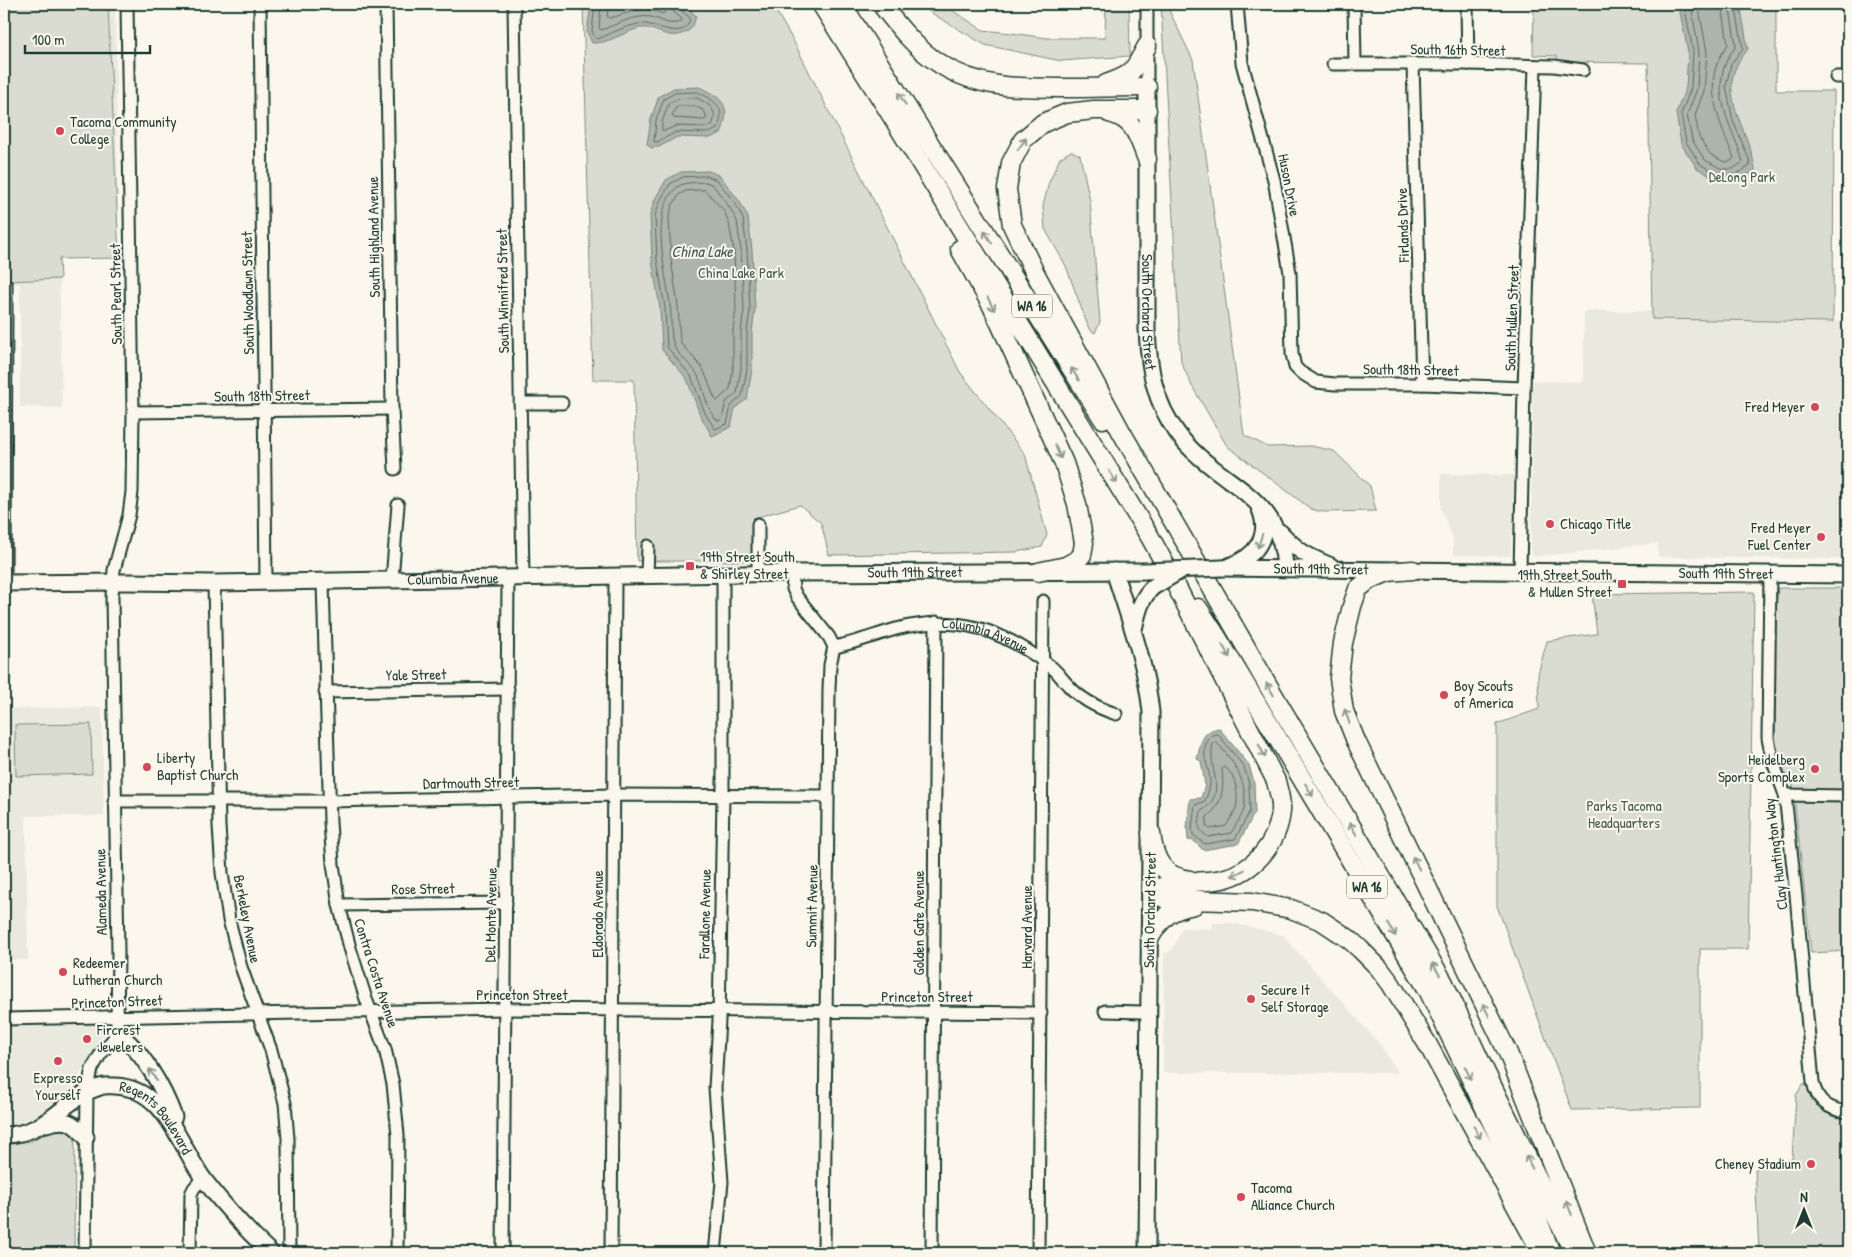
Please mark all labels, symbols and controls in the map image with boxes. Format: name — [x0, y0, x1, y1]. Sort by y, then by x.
scale bar — [25, 22, 150, 54]
text: 100 m — [32, 29, 65, 50]
street label: South 16th Street — [1410, 38, 1507, 61]
one-way arrow — [897, 93, 907, 107]
place label: Tacoma Community College — [70, 111, 177, 149]
marker: Tacoma Community College — [54, 125, 66, 137]
one-way arrow — [1017, 137, 1027, 151]
street label: Huson Drive — [1273, 152, 1306, 218]
park label: DeLong Park — [1709, 166, 1775, 187]
street label: South Highland Avenue — [362, 176, 385, 298]
street label: Firlands Drive — [1391, 187, 1414, 264]
street label: South Winnifred Street — [491, 228, 514, 354]
one-way arrow — [983, 230, 993, 244]
street label: South Woodlawn Street — [236, 231, 259, 355]
water label: China Lake — [671, 240, 733, 262]
street label: South Pearl Street — [104, 242, 127, 345]
street label: South Orchard Street — [1137, 254, 1162, 372]
park label: China Lake Park — [698, 262, 784, 283]
street label: South Mullen Street — [1499, 264, 1524, 371]
road number: WA 16 — [1012, 294, 1052, 318]
one-way arrow — [987, 296, 996, 311]
street label: South 18th Street — [1363, 358, 1460, 381]
one-way arrow — [1069, 368, 1079, 382]
street label: South 18th Street — [214, 384, 311, 407]
place label: Fred Meyer — [1744, 396, 1805, 417]
marker: Fred Meyer — [1809, 401, 1821, 413]
one-way arrow — [1054, 444, 1064, 459]
one-way arrow — [1108, 470, 1118, 484]
place label: Chicago Title — [1560, 513, 1631, 534]
place label: Fred Meyer Fuel Center — [1747, 517, 1811, 555]
marker: Chicago Title — [1544, 518, 1556, 530]
marker: Fred Meyer Fuel Center — [1815, 531, 1827, 543]
one-way arrow — [1254, 533, 1264, 549]
place label: 19th Street South & Shirley Street — [700, 546, 795, 584]
street label: South 19th Street — [1273, 558, 1369, 580]
marker: 19th Street South & Shirley Street — [684, 560, 696, 572]
street label: South 19th Street — [867, 561, 963, 583]
street label: South 19th Street — [1678, 562, 1774, 584]
place label: 19th Street South & Mullen Street — [1517, 564, 1613, 602]
street label: Columbia Avenue — [407, 567, 499, 590]
marker: 19th Street South & Mullen Street — [1616, 578, 1628, 590]
street label: Columbia Avenue — [941, 612, 1033, 659]
one-way arrow — [1221, 643, 1231, 657]
street label: Yale Street — [385, 663, 447, 686]
place label: Boy Scouts of America — [1454, 675, 1513, 713]
one-way arrow — [1265, 682, 1275, 696]
marker: Boy Scouts of America — [1438, 689, 1450, 701]
one-way arrow — [1342, 709, 1351, 724]
one-way arrow — [1258, 743, 1267, 758]
place label: Liberty Baptist Church — [157, 747, 238, 785]
place label: Heidelberg Sports Complex — [1718, 749, 1805, 787]
marker: Liberty Baptist Church — [141, 761, 153, 773]
marker: Heidelberg Sports Complex — [1809, 763, 1821, 775]
street label: Dartmouth Street — [423, 771, 520, 794]
one-way arrow — [1305, 783, 1315, 797]
park label: Parks Tacoma Headquarters — [1586, 795, 1662, 833]
street label: Clay Huntington Way — [1758, 797, 1793, 911]
one-way arrow — [1348, 822, 1358, 836]
street label: Alameda Avenue — [89, 849, 112, 935]
street label: South Orchard Street — [1138, 851, 1161, 968]
one-way arrow — [1410, 856, 1420, 871]
street label: Summit Avenue — [800, 864, 823, 948]
street label: Del Monte Avenue — [479, 867, 502, 963]
one-way arrow — [1231, 868, 1246, 878]
street label: Farallone Avenue — [693, 869, 716, 960]
street label: Eldorado Avenue — [587, 870, 608, 958]
street label: Golden Gate Avenue — [908, 870, 929, 976]
street label: Berkeley Avenue — [229, 873, 266, 965]
road number: WA 16 — [1347, 876, 1387, 899]
street label: Rose Street — [391, 877, 455, 900]
street label: Harvard Avenue — [1016, 885, 1037, 969]
street label: Contra Costa Avenue — [349, 915, 404, 1030]
one-way arrow — [1388, 922, 1398, 936]
place label: Redeemer Lutheran Church — [73, 952, 162, 990]
one-way arrow — [1431, 961, 1441, 976]
marker: Redeemer Lutheran Church — [57, 966, 69, 978]
place label: Secure It Self Storage — [1261, 979, 1329, 1017]
street label: Princeton Street — [476, 984, 568, 1005]
street label: Princeton Street — [881, 986, 973, 1007]
street label: Princeton Street — [71, 989, 164, 1014]
marker: Secure It Self Storage — [1245, 993, 1257, 1005]
one-way arrow — [1481, 1002, 1491, 1017]
place label: Fircrest Jewelers — [96, 1019, 143, 1057]
marker: Fircrest Jewelers — [81, 1033, 93, 1045]
marker: Expresso Yourself — [52, 1055, 64, 1067]
one-way arrow — [1464, 1065, 1473, 1080]
place label: Expresso Yourself — [33, 1067, 83, 1105]
one-way arrow — [148, 1068, 158, 1082]
street label: Regents Boulevard — [118, 1075, 198, 1158]
one-way arrow — [1472, 1124, 1482, 1138]
place label: Cheney Stadium — [1715, 1153, 1801, 1174]
one-way arrow — [1524, 1155, 1533, 1170]
marker: Cheney Stadium — [1805, 1158, 1817, 1170]
place label: Tacoma Alliance Church — [1251, 1177, 1334, 1215]
north arrow — [1780, 1184, 1830, 1234]
text: N — [1800, 1187, 1808, 1206]
marker: Tacoma Alliance Church — [1235, 1191, 1247, 1203]
one-way arrow — [1564, 1201, 1573, 1216]

